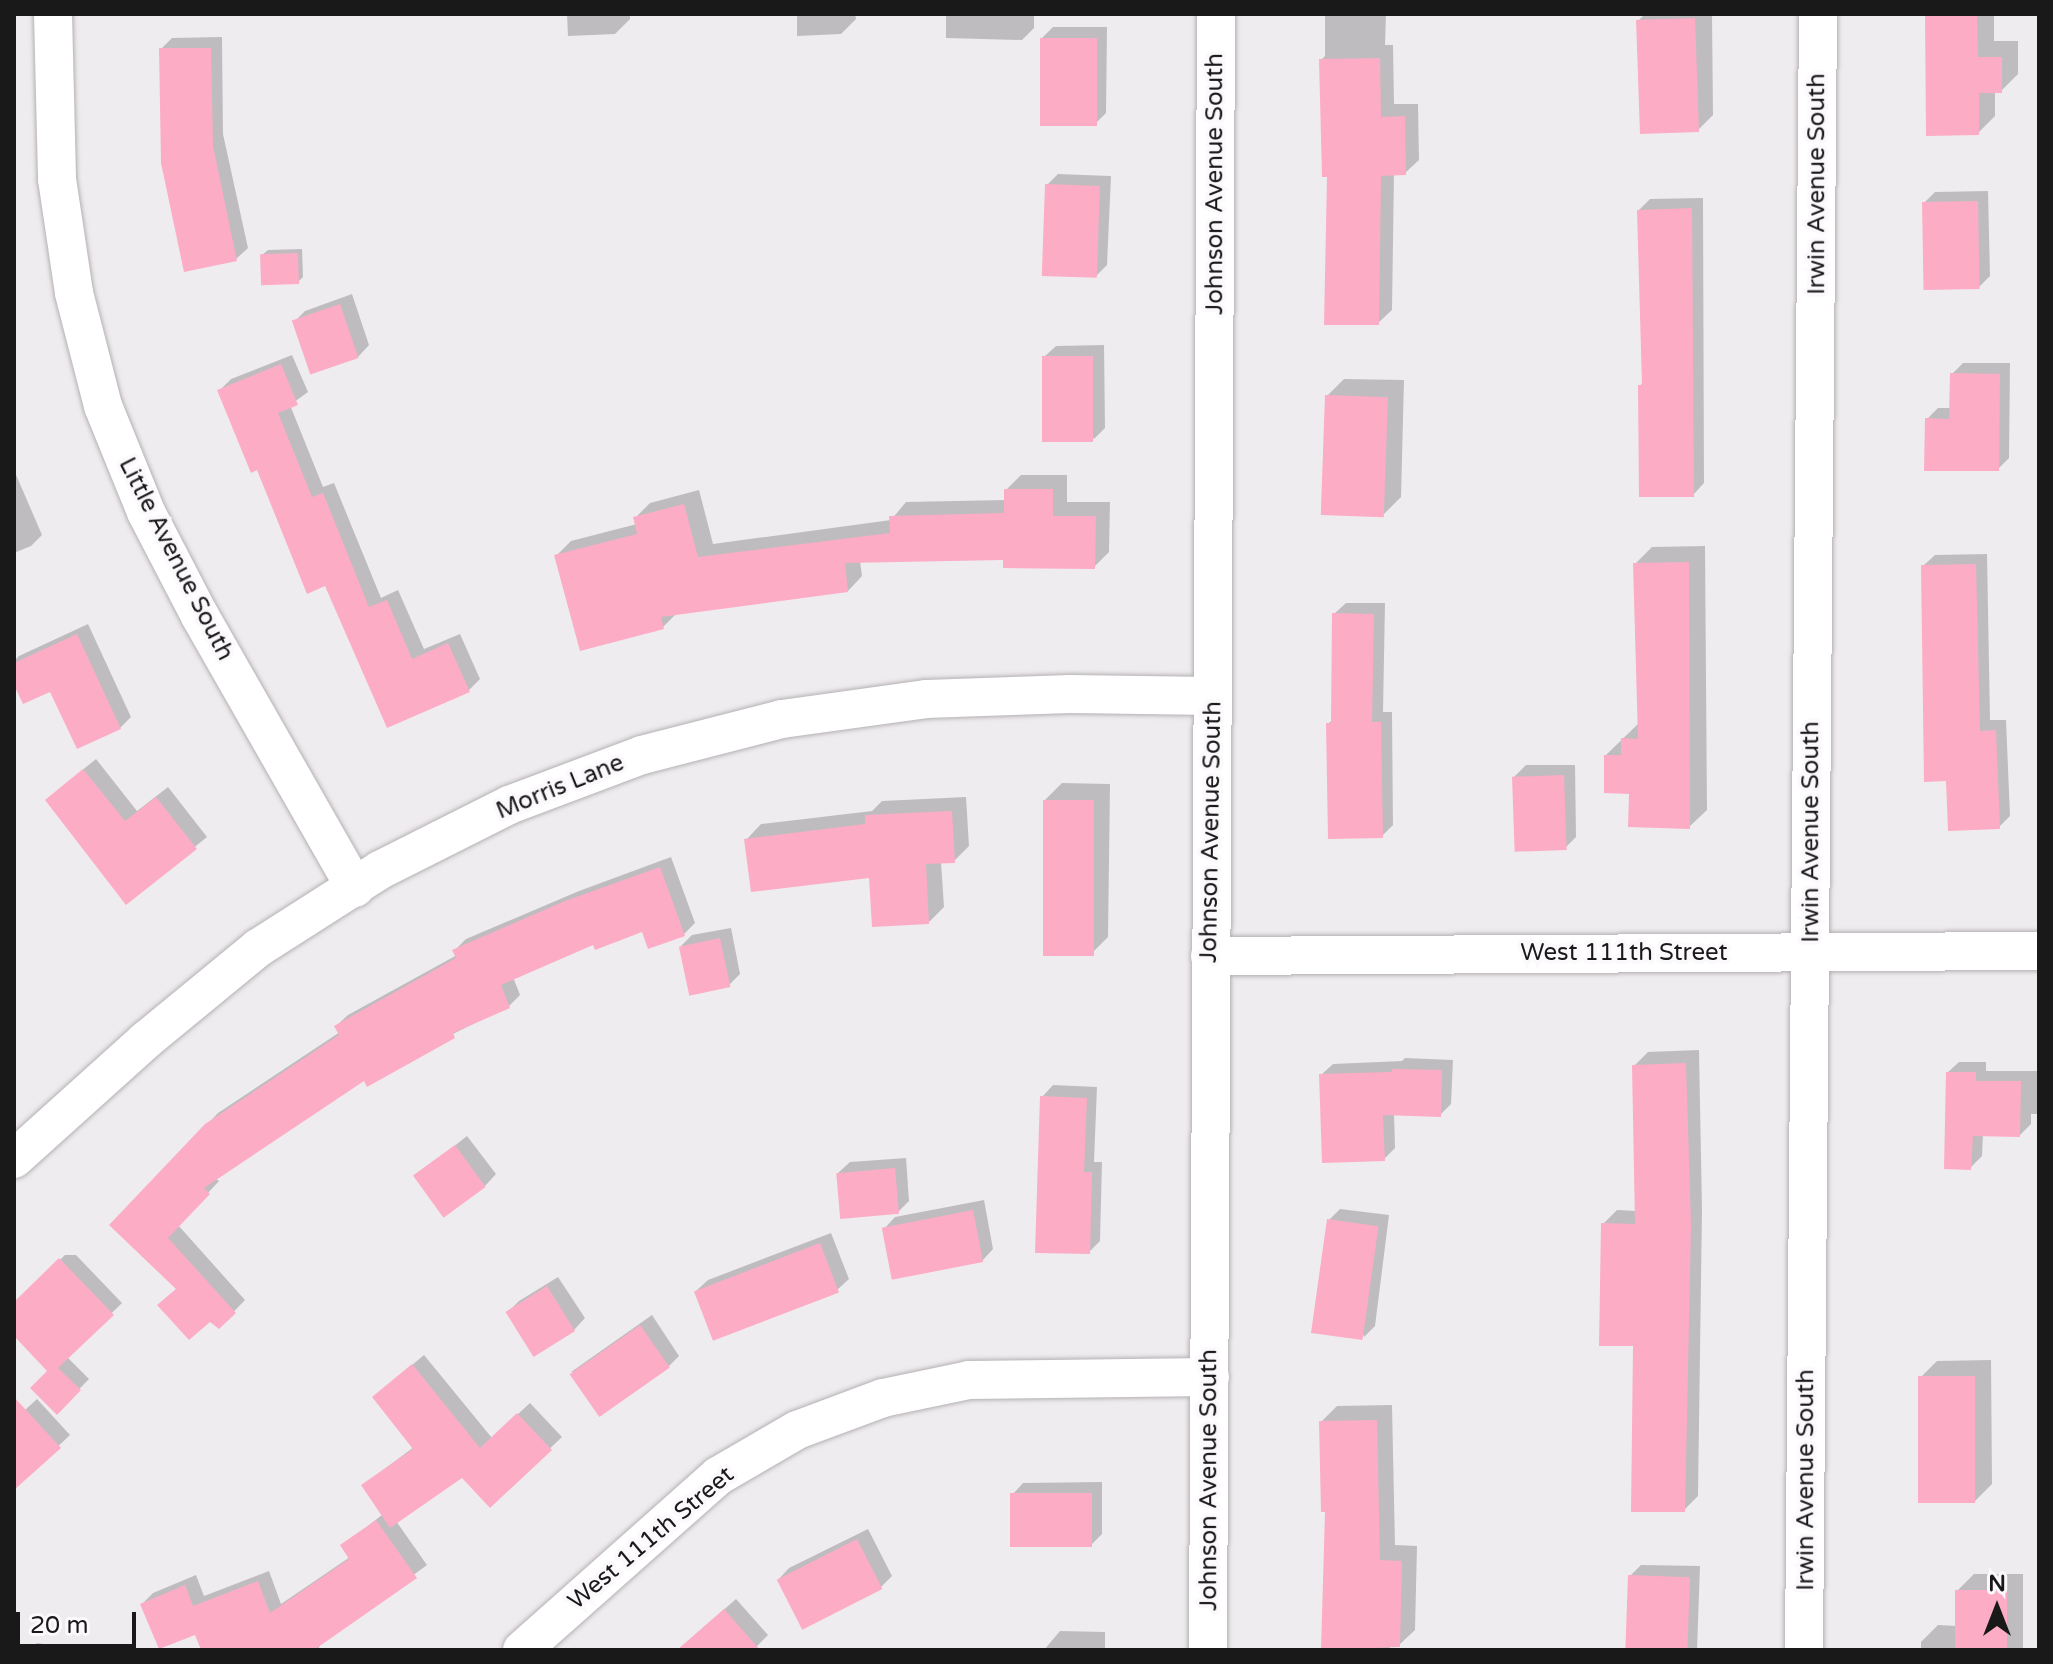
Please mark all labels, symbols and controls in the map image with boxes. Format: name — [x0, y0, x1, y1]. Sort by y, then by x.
street label: Johnson Avenue South — [1201, 53, 1229, 315]
street label: Irwin Avenue South — [1803, 73, 1831, 295]
street label: Little Avenue South — [112, 453, 240, 665]
street label: Johnson Avenue South — [1194, 701, 1228, 963]
street label: Irwin Avenue South — [1797, 721, 1825, 943]
street label: Morris Lane — [492, 748, 628, 826]
street label: West 111th Street — [1520, 939, 1728, 967]
street label: Johnson Avenue South — [1195, 1349, 1223, 1611]
street label: Irwin Avenue South — [1792, 1369, 1820, 1591]
street label: West 111th Street — [562, 1460, 740, 1616]
north arrow — [1957, 1568, 2037, 1648]
text: N — [1988, 1571, 2006, 1597]
scale bar — [20, 1596, 140, 1646]
text: 20 m — [30, 1611, 88, 1640]

